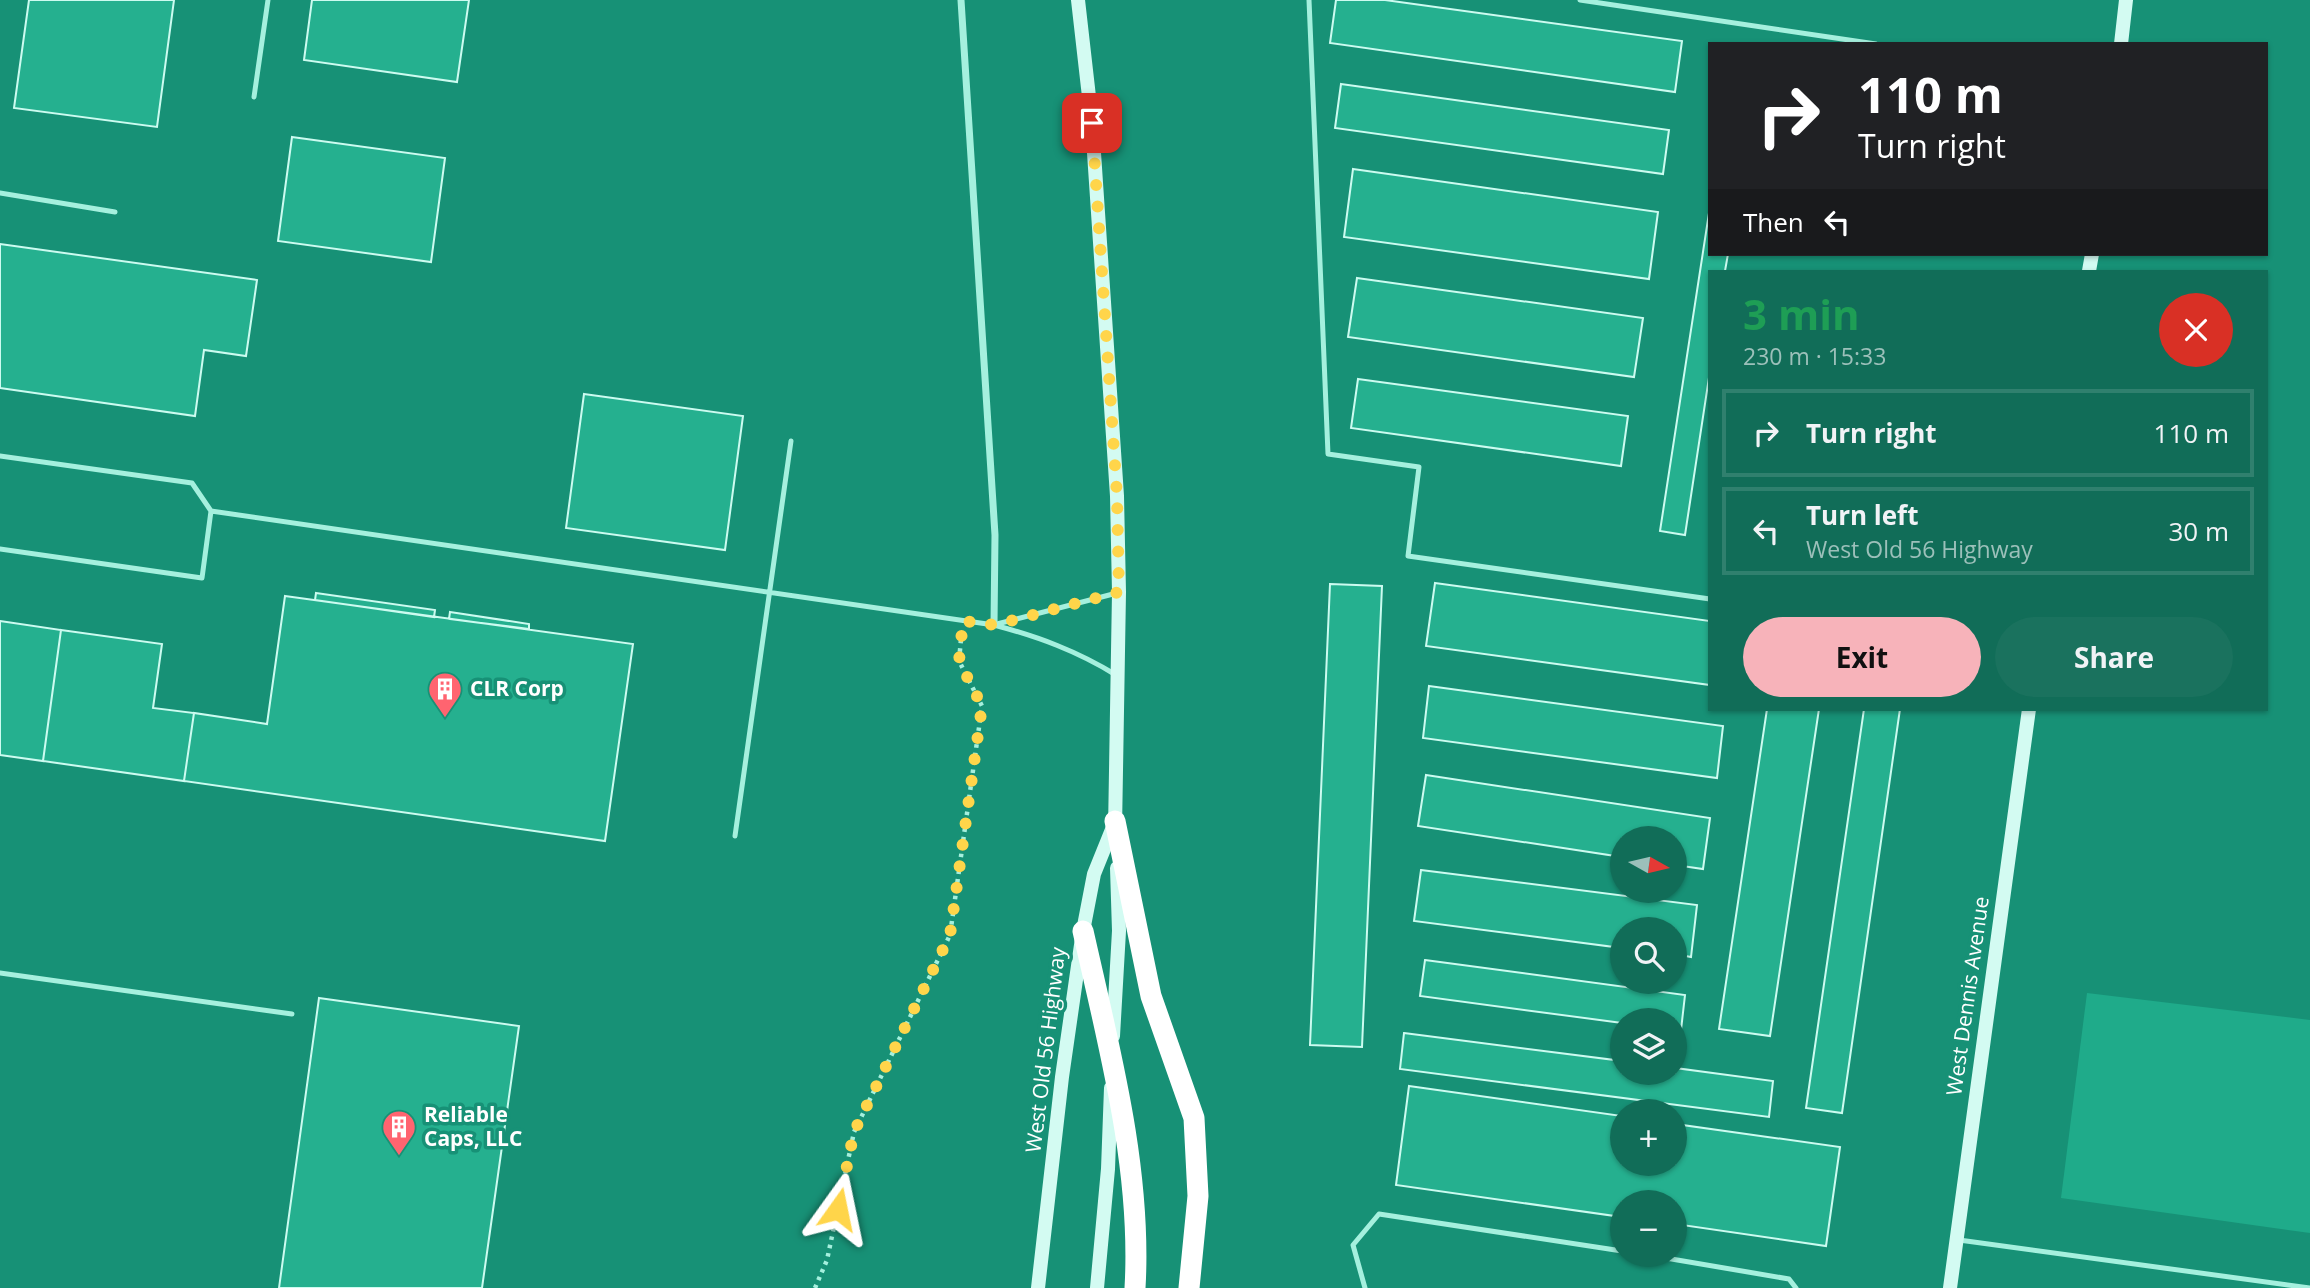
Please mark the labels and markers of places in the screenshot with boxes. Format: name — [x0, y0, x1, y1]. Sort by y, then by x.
pin — [1062, 93, 1122, 153]
building icon: CLR Corp — [426, 670, 464, 719]
place label: CLR Corp — [470, 674, 564, 702]
place label: Reliable Caps, LLC — [424, 1100, 522, 1152]
building icon: Reliable Caps, LLC — [380, 1108, 418, 1157]

